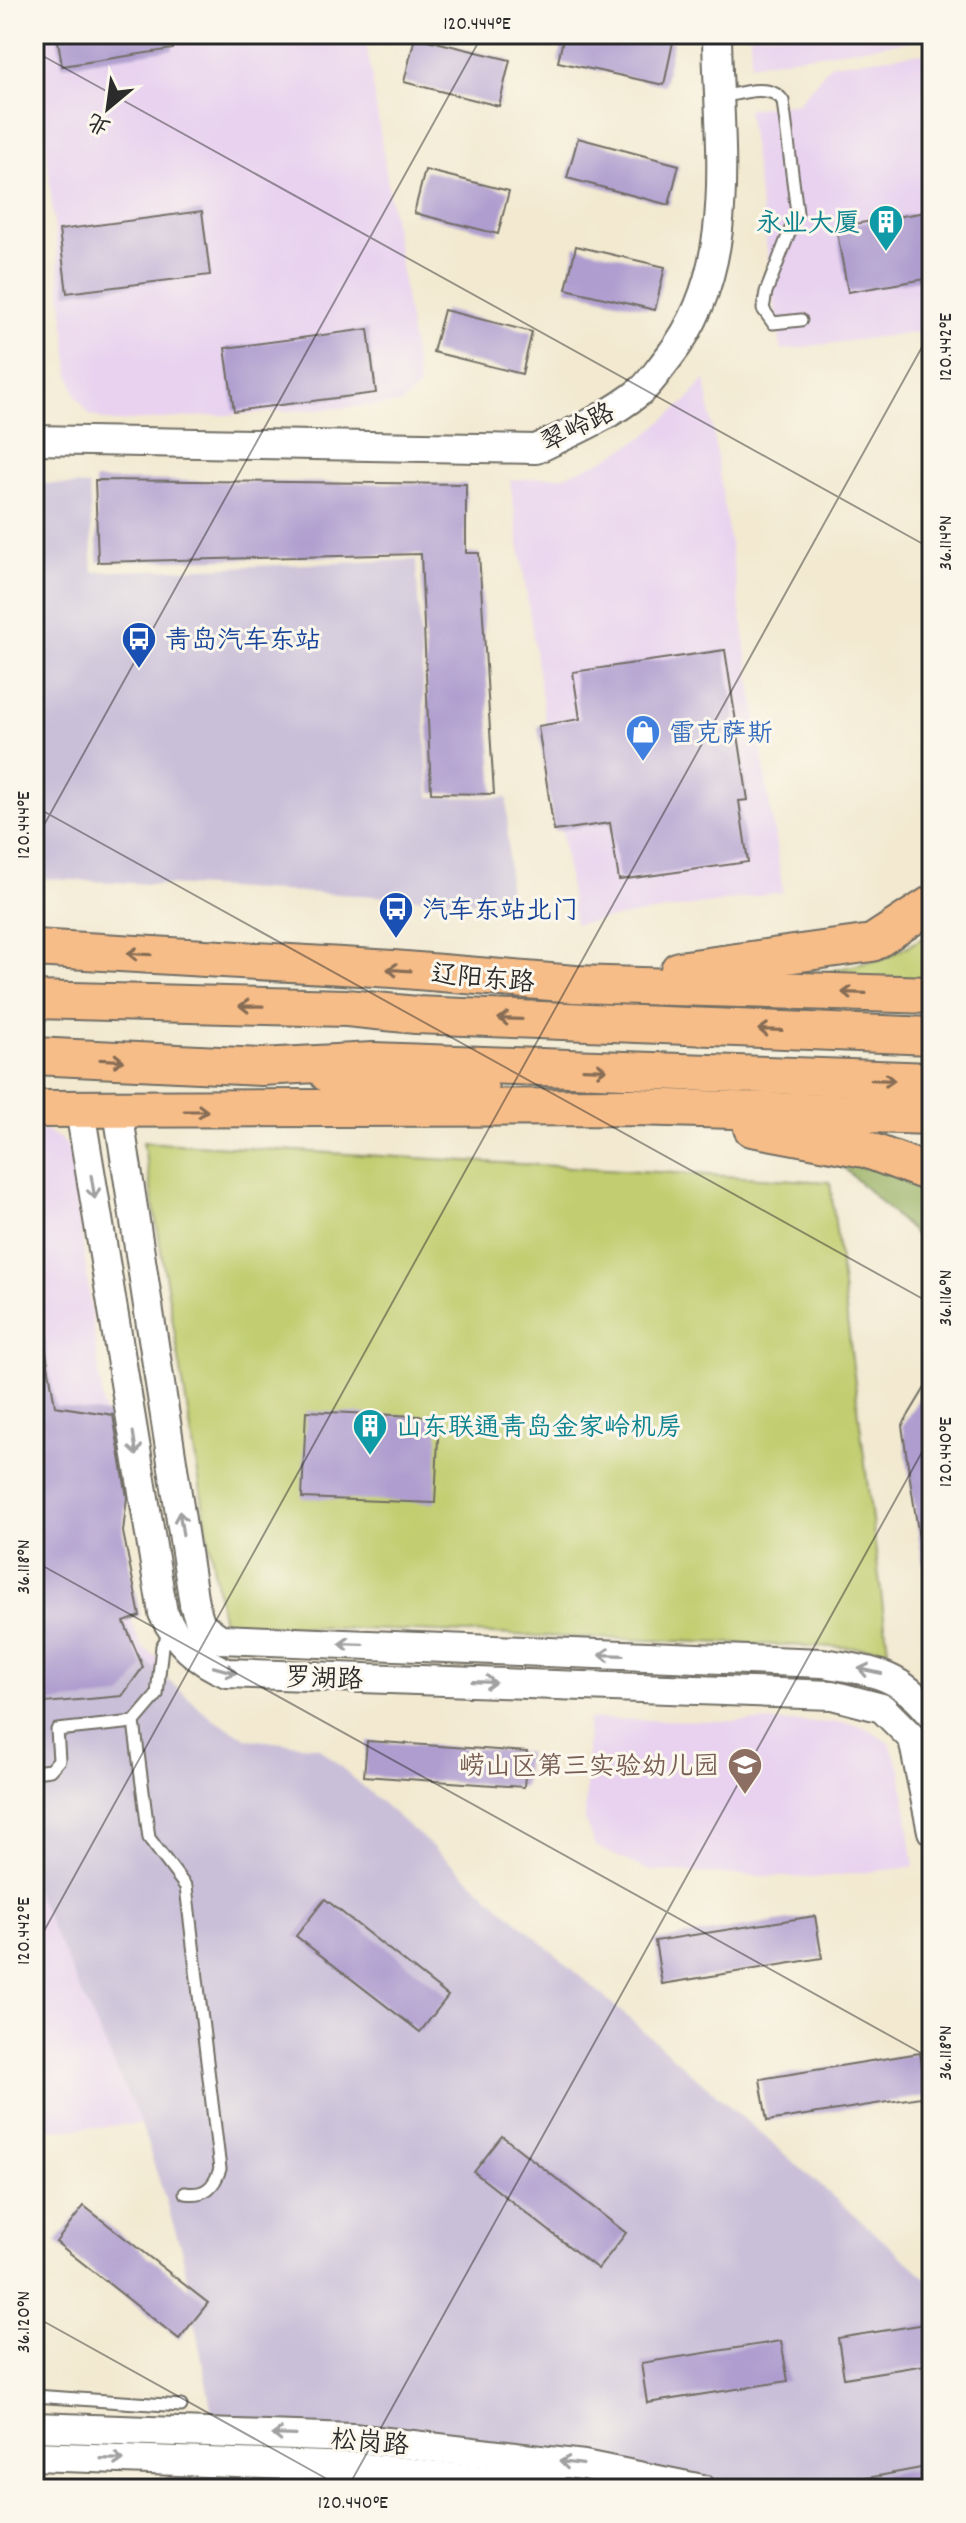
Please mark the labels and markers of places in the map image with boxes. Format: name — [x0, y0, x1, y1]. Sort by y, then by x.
building icon: 永业大厦 — [867, 203, 905, 253]
place label: 永业大厦 — [756, 207, 860, 244]
bus stop icon: 青岛汽车东站 — [120, 620, 158, 670]
place label: 青岛汽车东站 — [165, 624, 321, 661]
shop icon: 雷克萨斯 — [624, 713, 662, 763]
place label: 雷克萨斯 — [669, 717, 773, 754]
bus stop icon: 汽车东站北门 — [377, 890, 415, 940]
place label: 汽车东站北门 — [422, 894, 578, 931]
building icon: 山东联通青岛金家岭机房 — [351, 1407, 389, 1457]
place label: 山东联通青岛金家岭机房 — [396, 1411, 682, 1448]
school or university icon: 崂山区第三实验幼儿园 — [726, 1746, 764, 1796]
place label: 崂山区第三实验幼儿园 — [459, 1750, 719, 1787]

